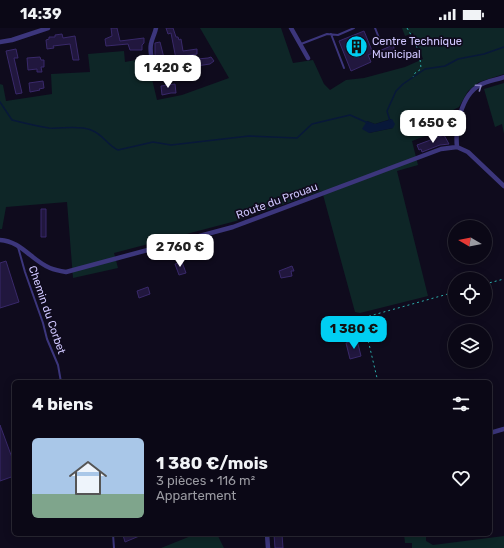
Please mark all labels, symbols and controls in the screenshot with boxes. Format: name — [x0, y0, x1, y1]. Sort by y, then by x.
text: 14:39 — [20, 5, 62, 23]
building icon: Centre Technique Municipal — [343, 34, 369, 60]
place label: Centre Technique Municipal — [372, 35, 462, 61]
pin: 1 420 € — [131, 55, 205, 89]
text: 1 420 € — [144, 60, 192, 75]
one-way arrow — [474, 85, 481, 92]
pin: 1 650 € — [396, 110, 470, 144]
text: 1 650 € — [409, 115, 457, 130]
street label: Route du Prouau — [234, 180, 320, 222]
north arrow — [448, 220, 492, 264]
map controls — [448, 220, 492, 368]
pin: 2 760 € — [143, 234, 217, 268]
text: 2 760 € — [156, 239, 204, 254]
street label: Chemin du Corbet — [26, 264, 68, 357]
button: locate — [448, 272, 492, 316]
pin: 1 380 € — [317, 316, 391, 350]
text: 1 380 € — [330, 321, 378, 336]
button: layers — [448, 324, 492, 368]
icon: filters — [450, 393, 472, 415]
text: 4 biens — [32, 394, 93, 414]
text: 1 380 €/mois — [156, 453, 268, 473]
icon: home — [64, 454, 112, 502]
icon: heart — [450, 467, 472, 489]
text: 3 pièces · 116 m² — [156, 473, 255, 488]
text: Appartement — [156, 488, 236, 503]

